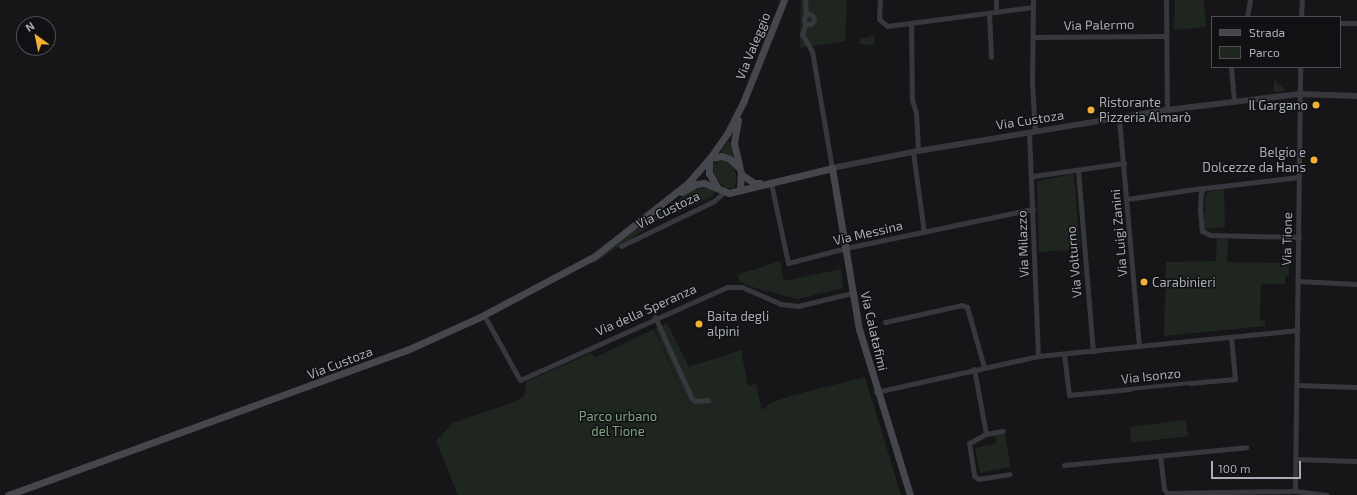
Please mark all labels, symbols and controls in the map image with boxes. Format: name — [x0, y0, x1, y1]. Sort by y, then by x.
street label: Via Valeggio — [732, 10, 774, 82]
north arrow — [16, 16, 56, 56]
legend — [1211, 16, 1341, 68]
street label: Via Palermo — [1063, 17, 1135, 33]
text: N — [23, 19, 37, 34]
text: Strada — [1249, 25, 1285, 39]
text: Parco — [1249, 45, 1280, 59]
place label: Ristorante Pizzeria Almarò — [1099, 95, 1191, 126]
place label: Il Gargano — [1248, 97, 1308, 113]
marker: Il Gargano — [1311, 100, 1321, 110]
marker: Ristorante Pizzeria Almarò — [1086, 105, 1096, 115]
street label: Via Custoza — [995, 107, 1065, 133]
place label: Belgio e Dolcezze da Hans — [1202, 145, 1306, 176]
marker: Belgio e Dolcezze da Hans — [1309, 155, 1319, 165]
street label: Via Custoza — [634, 188, 702, 232]
street label: Via Luigi Zanini — [1107, 189, 1131, 277]
street label: Via Milazzo — [1014, 210, 1032, 278]
street label: Via Tione — [1279, 212, 1295, 266]
street label: Via Messina — [832, 217, 904, 249]
street label: Via Volturno — [1063, 225, 1085, 299]
place label: Carabinieri — [1152, 274, 1216, 290]
marker: Carabinieri — [1139, 277, 1149, 287]
street label: Via della Speranza — [593, 281, 699, 339]
street label: Via Calatafimi — [857, 290, 891, 372]
place label: Baita degli alpini — [707, 309, 769, 340]
marker: Baita degli alpini — [694, 319, 704, 329]
street label: Via Custoza — [305, 343, 375, 383]
street label: Via Isonzo — [1120, 365, 1182, 387]
park label: Parco urbano del Tione — [579, 409, 657, 440]
scale bar — [1213, 453, 1303, 479]
text: 100 m — [1218, 461, 1250, 475]

